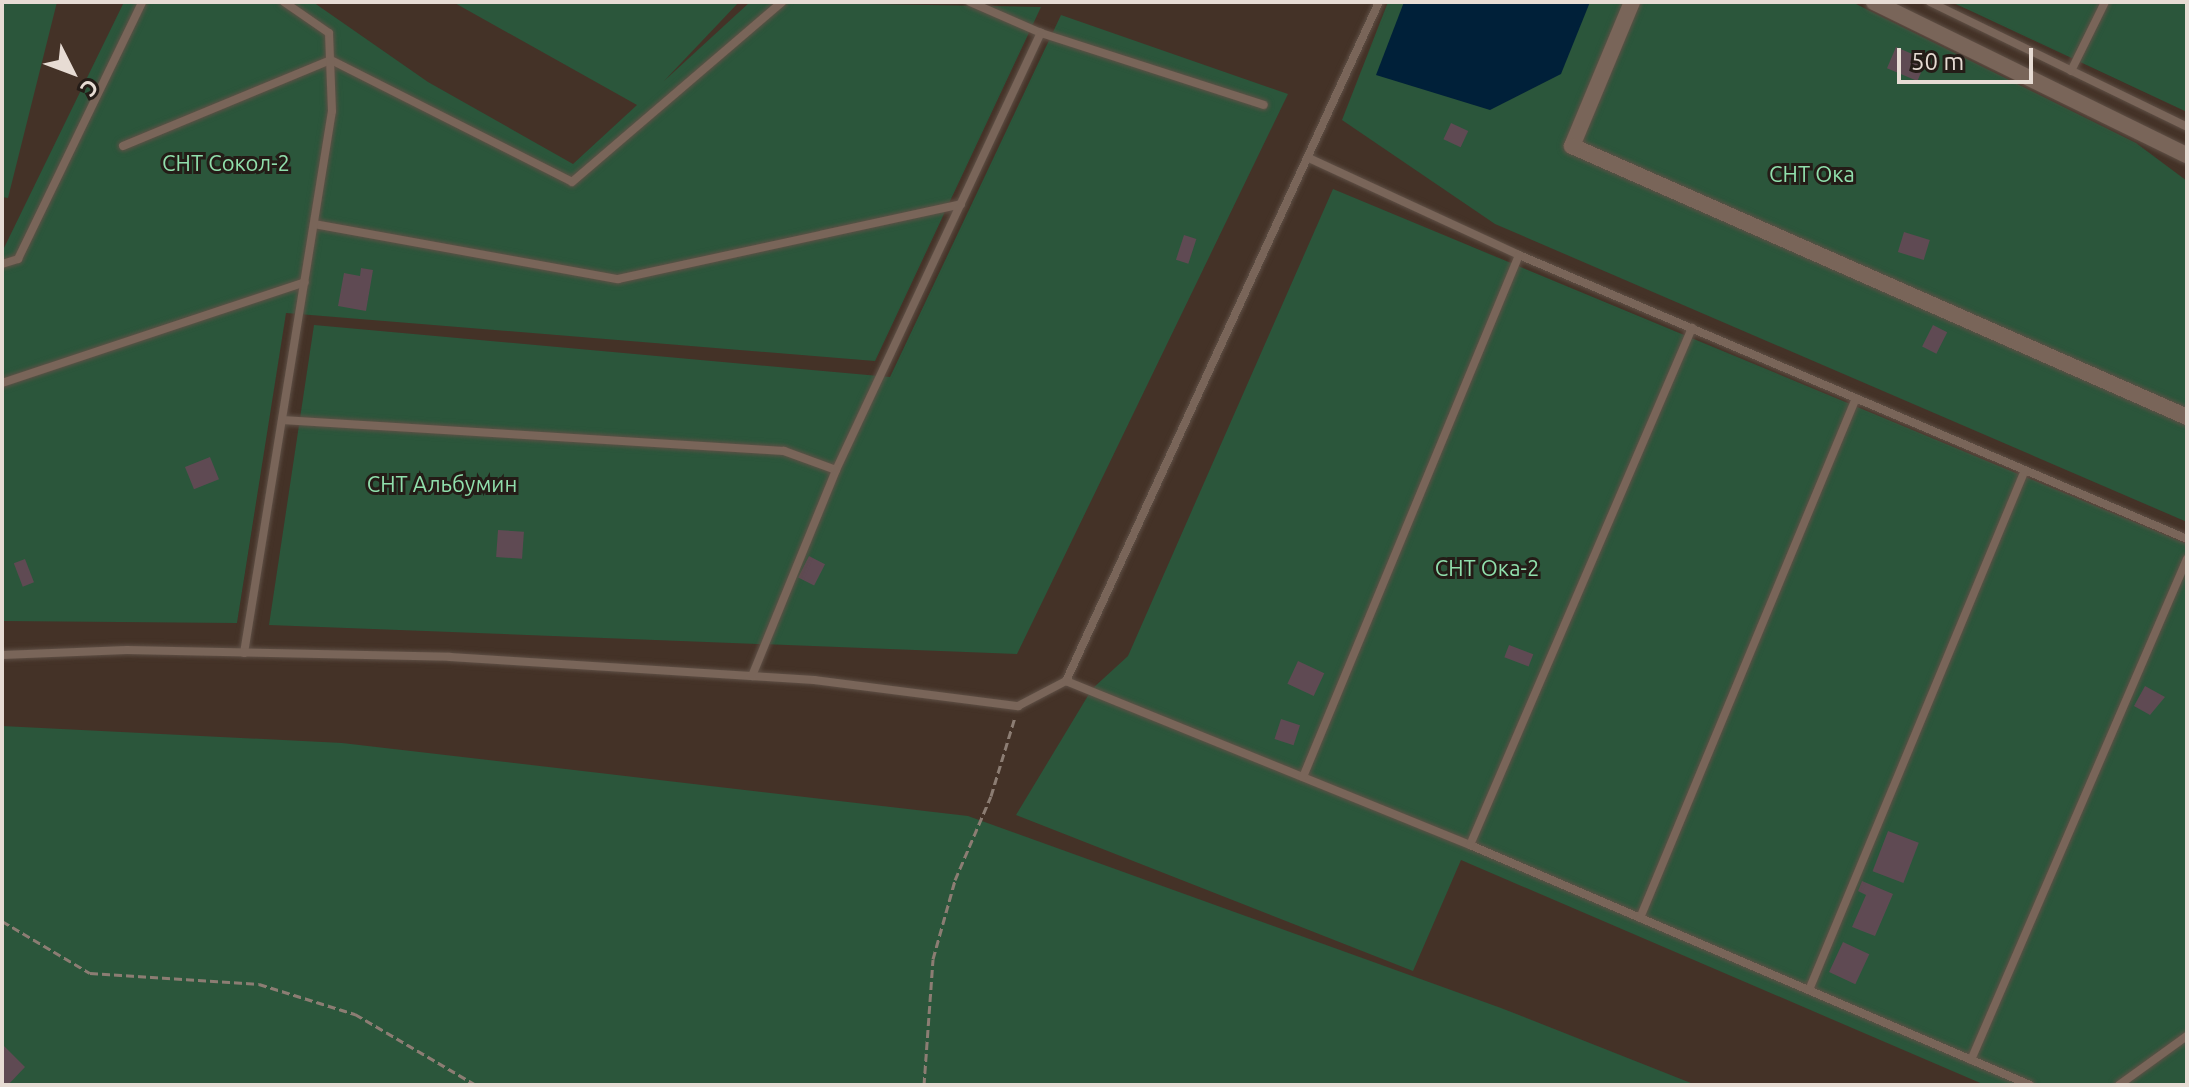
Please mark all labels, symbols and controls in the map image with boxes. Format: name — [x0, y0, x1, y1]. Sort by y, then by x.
north arrow — [32, 32, 112, 112]
scale bar — [1901, 32, 2037, 82]
text: 50 m — [1911, 48, 1964, 75]
text: С — [76, 75, 104, 102]
park label: СНТ Сокол-2 — [162, 150, 290, 176]
park label: СНТ Ока — [1769, 161, 1855, 187]
park label: СНТ Альбумин — [367, 471, 517, 497]
park label: СНТ Ока-2 — [1435, 555, 1539, 581]

